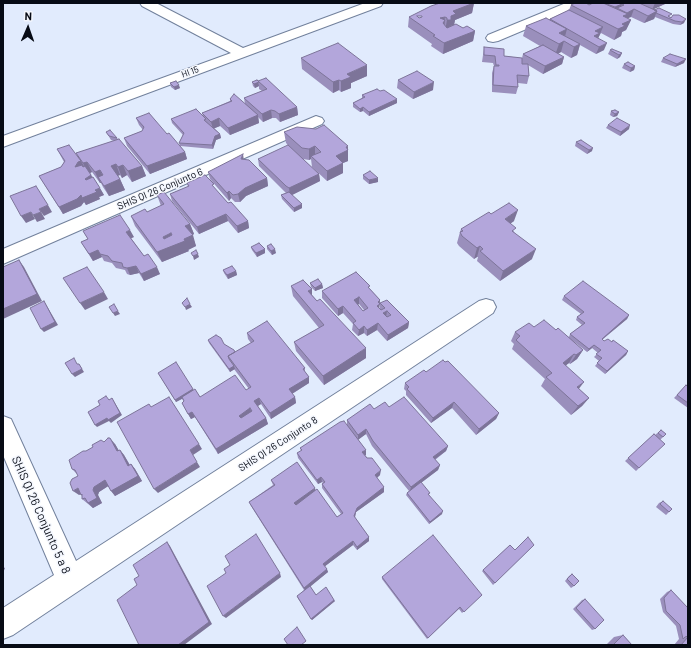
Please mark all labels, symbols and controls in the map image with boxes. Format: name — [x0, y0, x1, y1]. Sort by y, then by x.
north arrow — [8, 8, 48, 48]
text: N — [25, 9, 32, 22]
street label: HI 15 — [180, 64, 200, 80]
street label: SHIS QI 26 Conjunto 6 — [115, 166, 205, 212]
street label: SHIS QI 26 Conjunto 8 — [236, 414, 320, 474]
street label: SHIS QI 26 Conjunto 5 a 8 — [9, 454, 73, 576]

